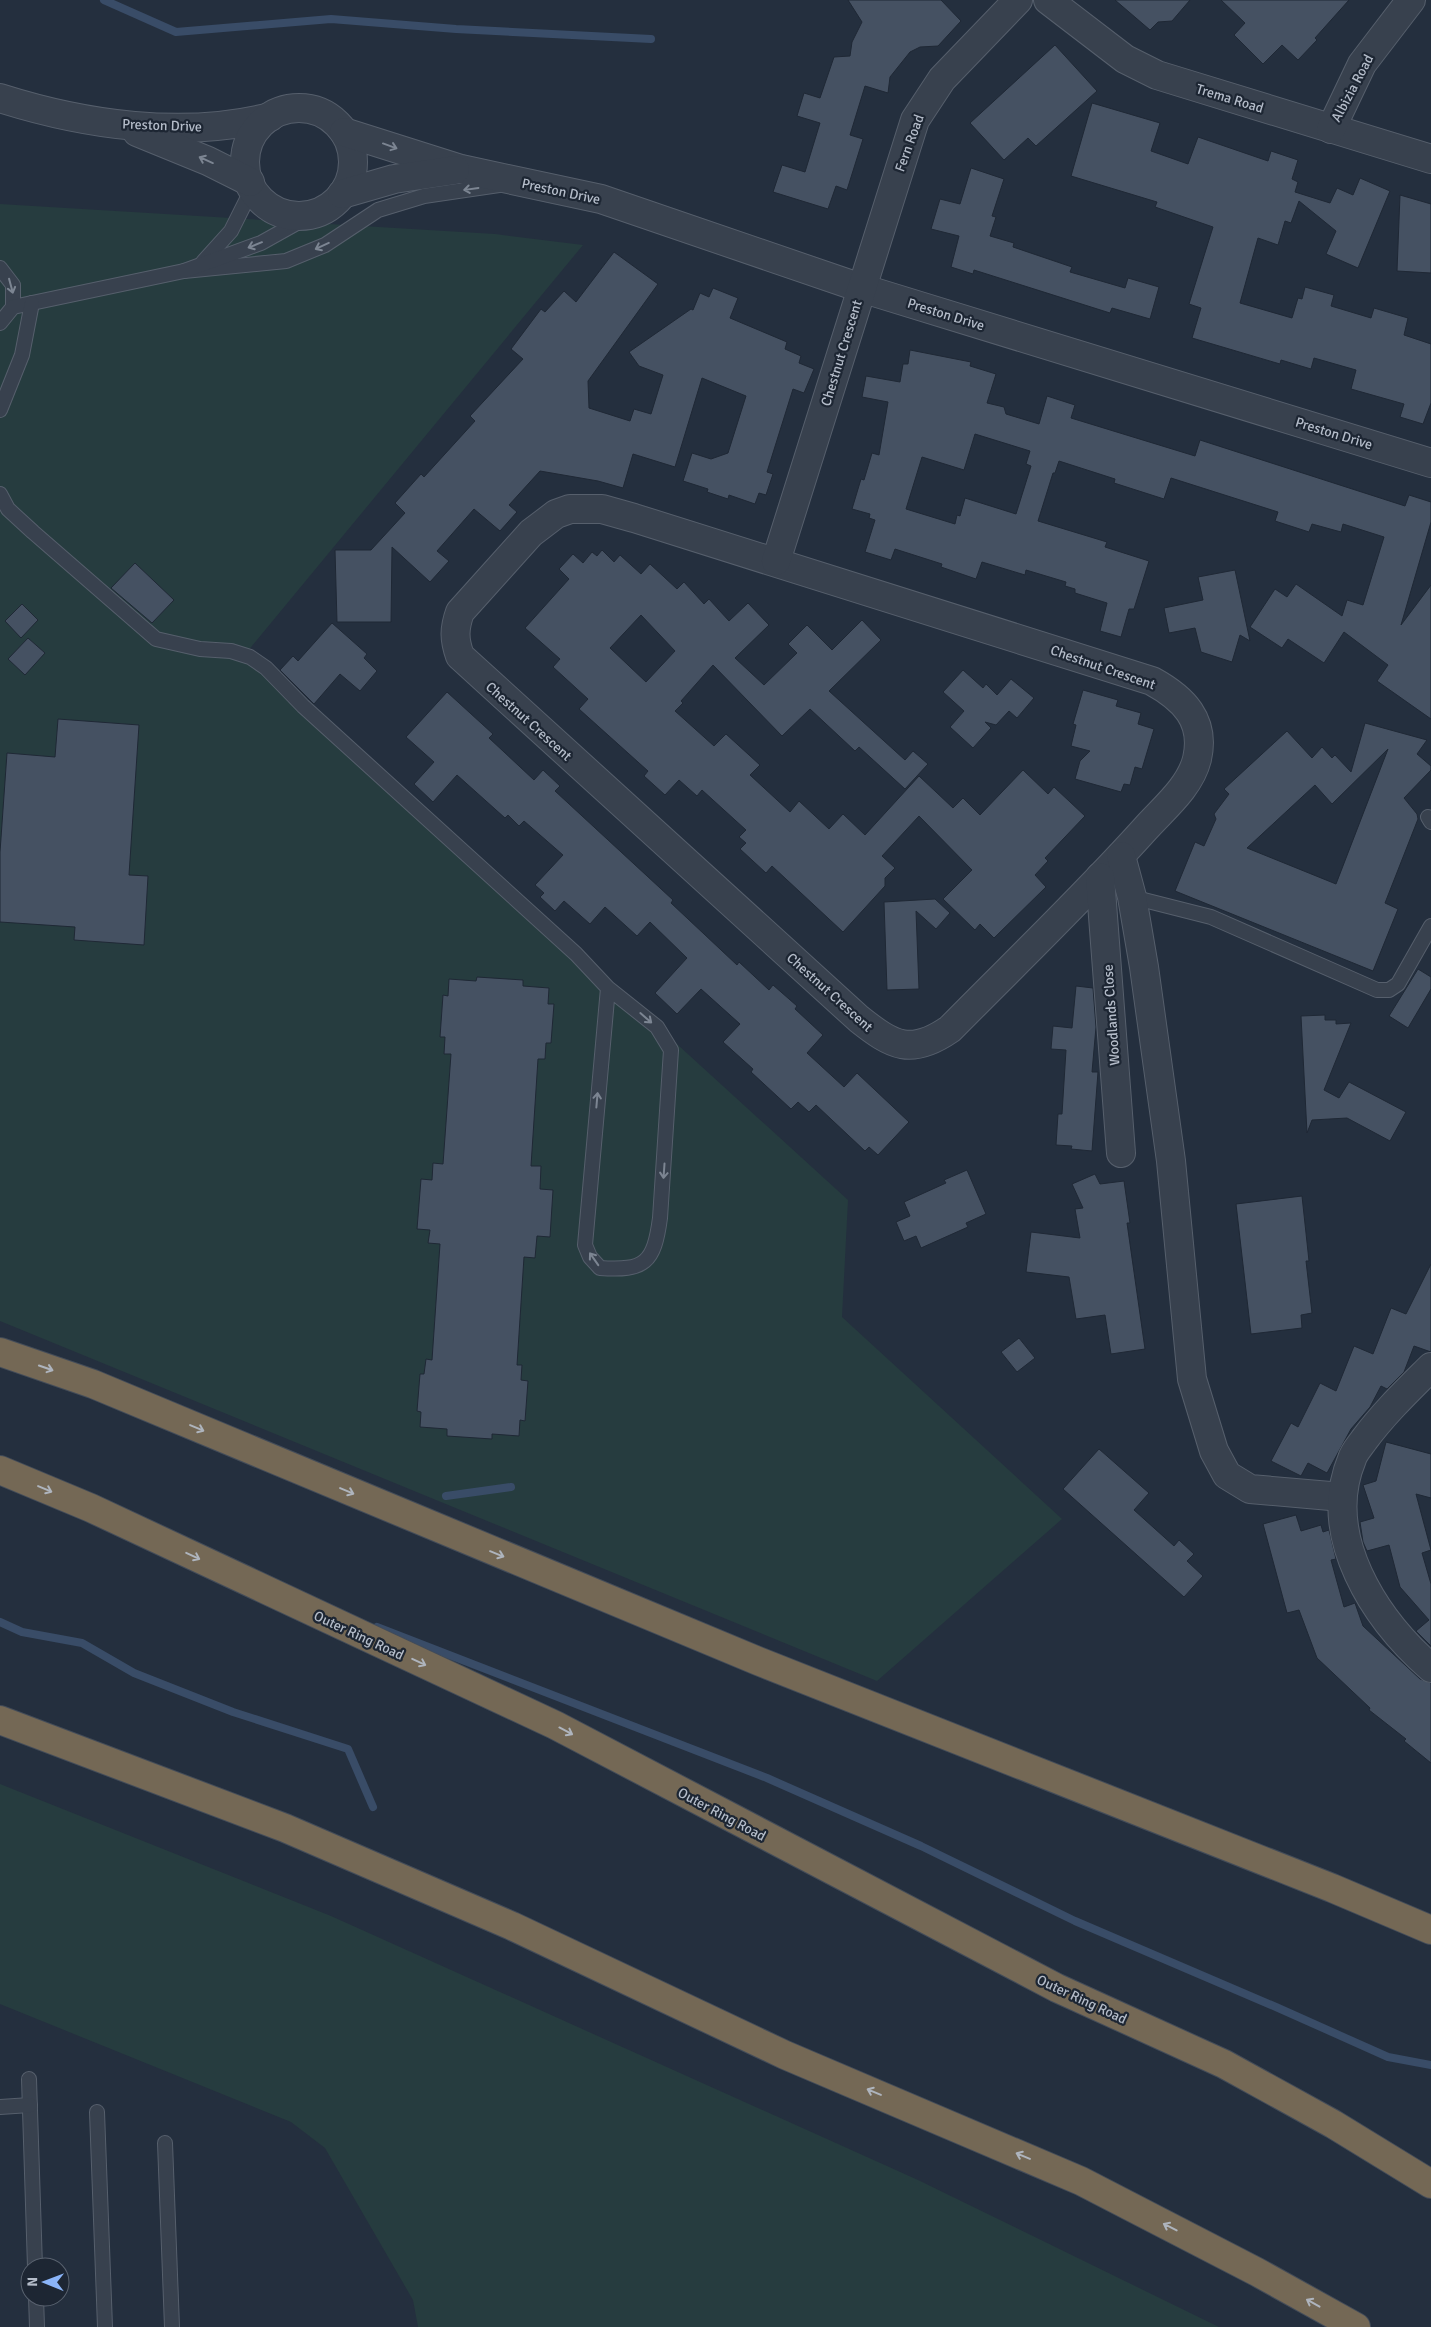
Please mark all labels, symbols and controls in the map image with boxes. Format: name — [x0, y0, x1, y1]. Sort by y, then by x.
street label: Albizia Road — [1328, 52, 1377, 125]
street label: Trema Road — [1194, 80, 1266, 117]
street label: Fern Road — [891, 112, 928, 174]
street label: Preston Drive — [122, 116, 202, 135]
one-way arrow — [382, 142, 397, 151]
one-way arrow — [199, 155, 214, 165]
street label: Preston Drive — [520, 175, 602, 208]
one-way arrow — [464, 184, 480, 194]
one-way arrow — [248, 240, 263, 250]
one-way arrow — [315, 242, 330, 251]
one-way arrow — [7, 278, 16, 294]
street label: Preston Drive — [905, 295, 987, 334]
street label: Chestnut Crescent — [817, 298, 866, 408]
street label: Preston Drive — [1293, 414, 1375, 453]
street label: Chestnut Crescent — [1048, 642, 1158, 693]
street label: Chestnut Crescent — [482, 678, 575, 765]
street label: Chestnut Crescent — [783, 949, 876, 1036]
street label: Woodlands Close — [1099, 964, 1124, 1066]
one-way arrow — [639, 1012, 652, 1023]
one-way arrow — [592, 1092, 602, 1108]
one-way arrow — [659, 1163, 669, 1179]
one-way arrow — [589, 1253, 599, 1267]
one-way arrow — [38, 1364, 53, 1373]
one-way arrow — [189, 1424, 204, 1433]
one-way arrow — [37, 1484, 52, 1494]
one-way arrow — [339, 1487, 354, 1497]
one-way arrow — [489, 1549, 504, 1559]
one-way arrow — [185, 1552, 200, 1562]
street label: Outer Ring Road — [311, 1607, 406, 1664]
one-way arrow — [411, 1658, 426, 1668]
one-way arrow — [558, 1727, 573, 1736]
street label: Outer Ring Road — [675, 1784, 769, 1845]
street label: Outer Ring Road — [1034, 1971, 1129, 2028]
one-way arrow — [867, 2087, 882, 2097]
one-way arrow — [1016, 2151, 1031, 2161]
one-way arrow — [1162, 2222, 1177, 2232]
north arrow — [20, 2257, 70, 2307]
text: N — [24, 2277, 41, 2287]
one-way arrow — [1306, 2298, 1321, 2307]

